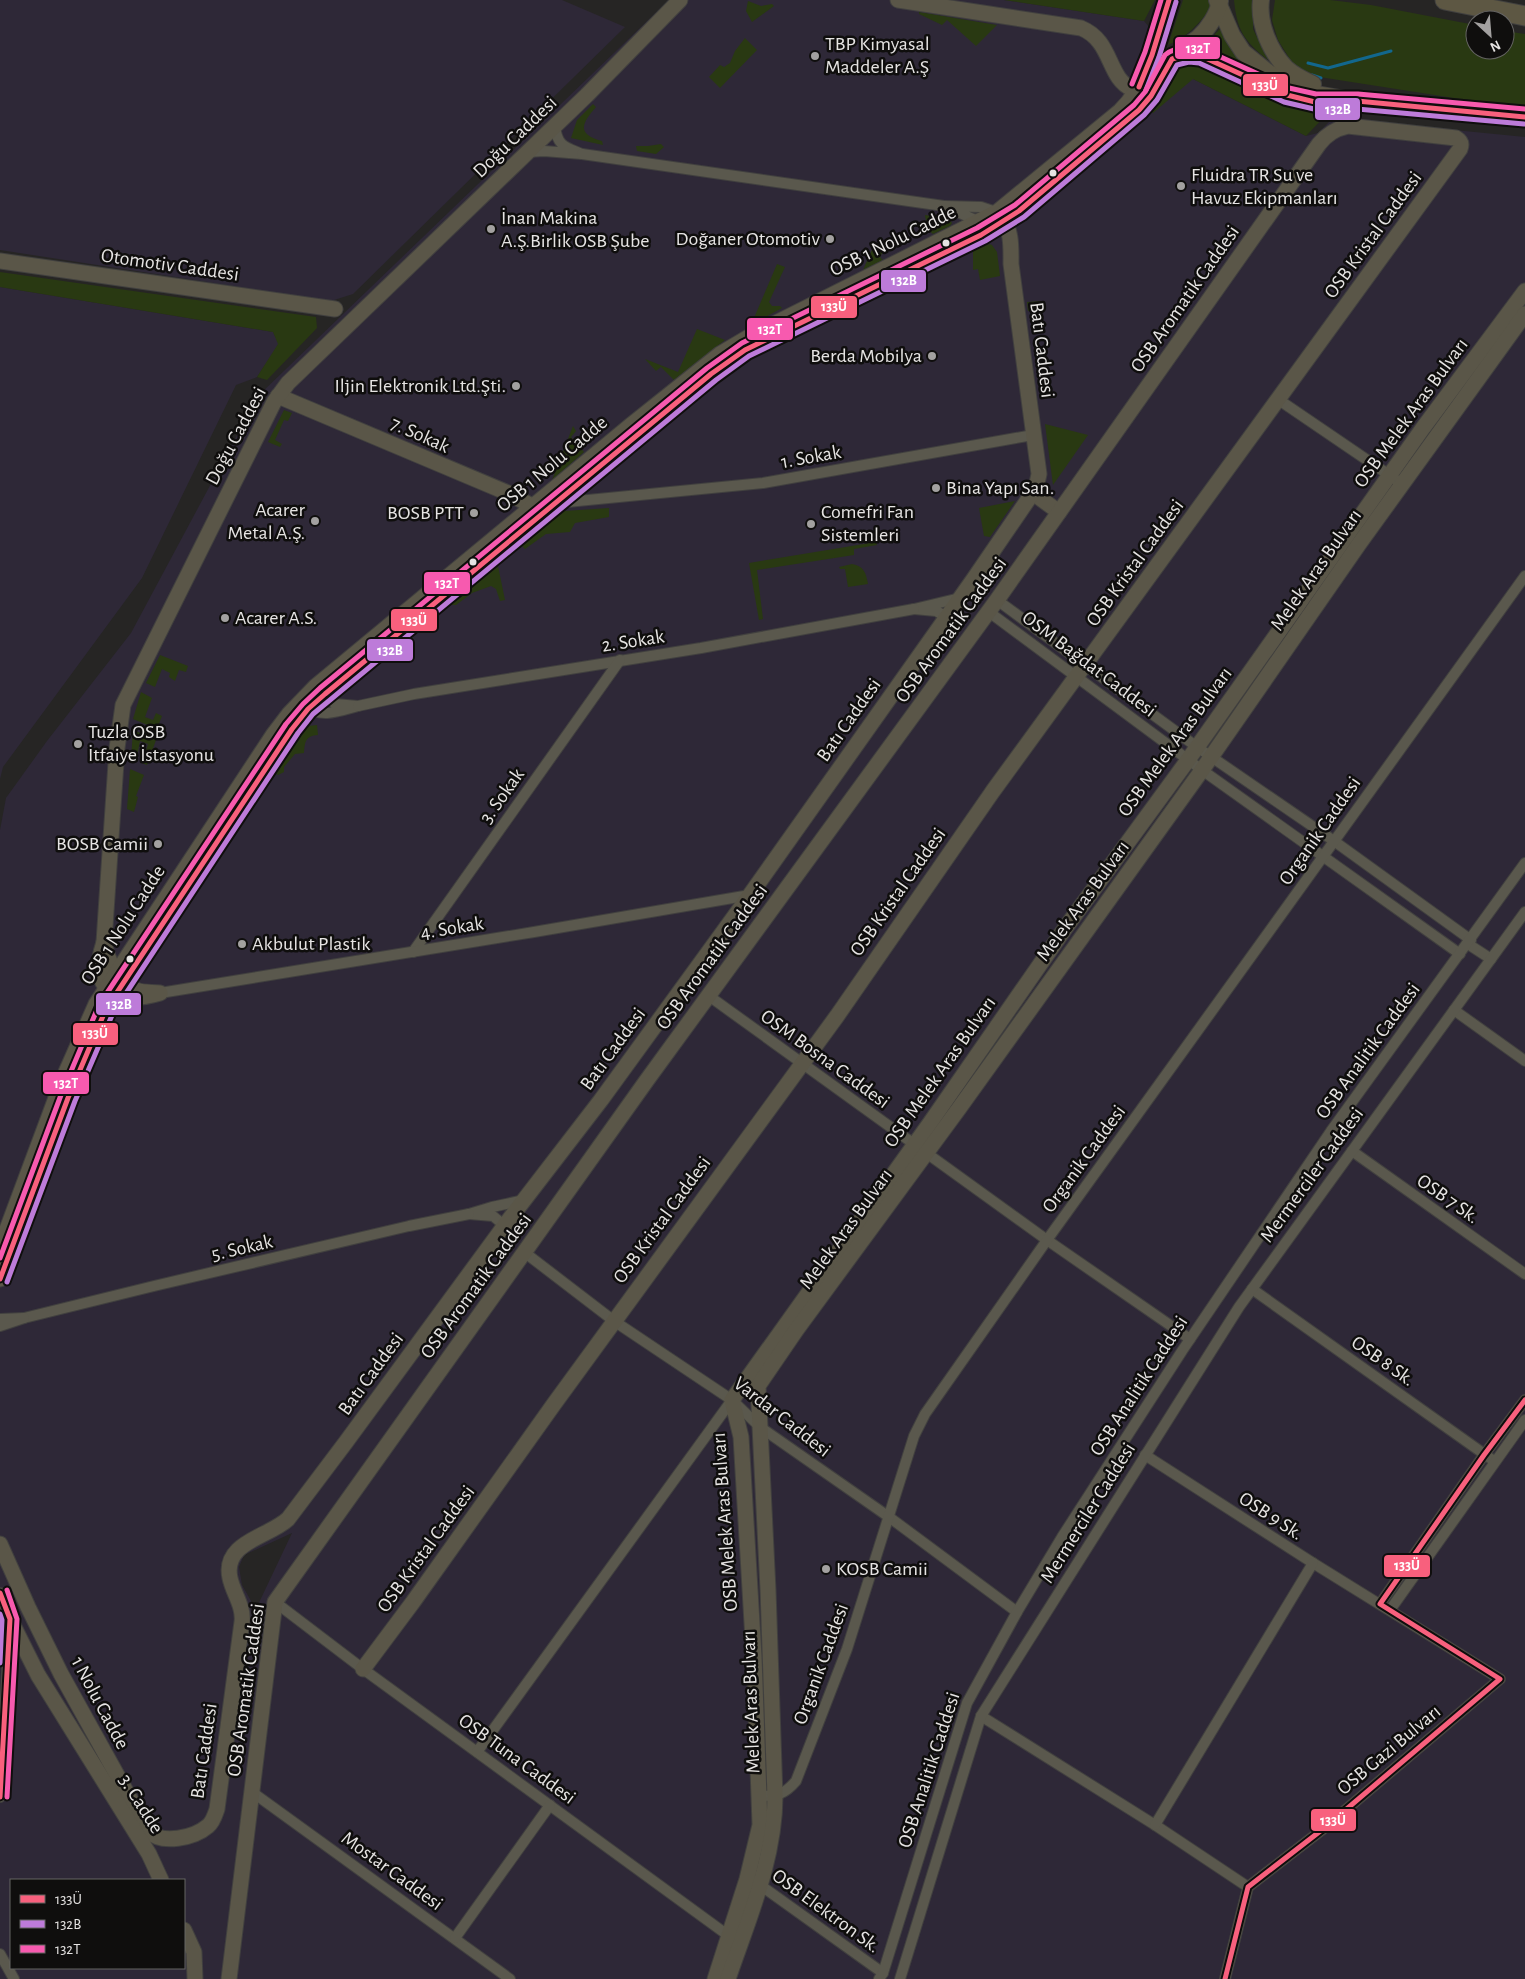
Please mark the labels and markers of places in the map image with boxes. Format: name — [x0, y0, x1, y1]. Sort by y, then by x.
place label: TBP Kimyasal Maddeler A.Ş — [825, 34, 930, 77]
marker: TBP Kimyasal Maddeler A.Ş — [809, 50, 821, 62]
place label: Fluidra TR Su ve Havuz Ekipmanları — [1191, 165, 1338, 208]
unlabelled marker — [1048, 168, 1058, 178]
marker: Fluidra TR Su ve Havuz Ekipmanları — [1175, 180, 1187, 192]
place label: İnan Makina A.Ş.Birlik OSB Şube — [501, 208, 650, 251]
marker: İnan Makina A.Ş.Birlik OSB Şube — [485, 223, 497, 235]
place label: Doğaner Otomotiv — [676, 229, 821, 249]
marker: Doğaner Otomotiv — [824, 233, 836, 245]
unlabelled marker — [941, 238, 951, 248]
place label: Berda Mobilya — [810, 346, 922, 366]
marker: Berda Mobilya — [926, 350, 938, 362]
place label: Iljin Elektronik Ltd.Şti. — [334, 376, 506, 396]
marker: Iljin Elektronik Ltd.Şti. — [510, 380, 522, 392]
place label: Bina Yapı San. — [946, 478, 1054, 498]
marker: Bina Yapı San. — [930, 482, 942, 494]
place label: Acarer Metal A.Ş. — [228, 500, 306, 543]
place label: Comefri Fan Sistemleri — [821, 502, 914, 545]
place label: BOSB PTT — [387, 503, 464, 523]
marker: BOSB PTT — [468, 507, 480, 519]
marker: Acarer Metal A.Ş. — [309, 515, 321, 527]
marker: Comefri Fan Sistemleri — [805, 518, 817, 530]
unlabelled marker — [468, 557, 478, 567]
place label: Acarer A.S. — [235, 608, 317, 628]
marker: Acarer A.S. — [219, 612, 231, 624]
place label: Tuzla OSB İtfaiye İstasyonu — [88, 722, 214, 765]
marker: Tuzla OSB İtfaiye İstasyonu — [72, 738, 84, 750]
place label: BOSB Camii — [56, 834, 148, 854]
marker: BOSB Camii — [152, 838, 164, 850]
place label: Akbulut Plastik — [252, 934, 370, 954]
marker: Akbulut Plastik — [236, 938, 248, 950]
unlabelled marker — [125, 954, 135, 964]
place label: KOSB Camii — [836, 1559, 928, 1579]
marker: KOSB Camii — [820, 1563, 832, 1575]

